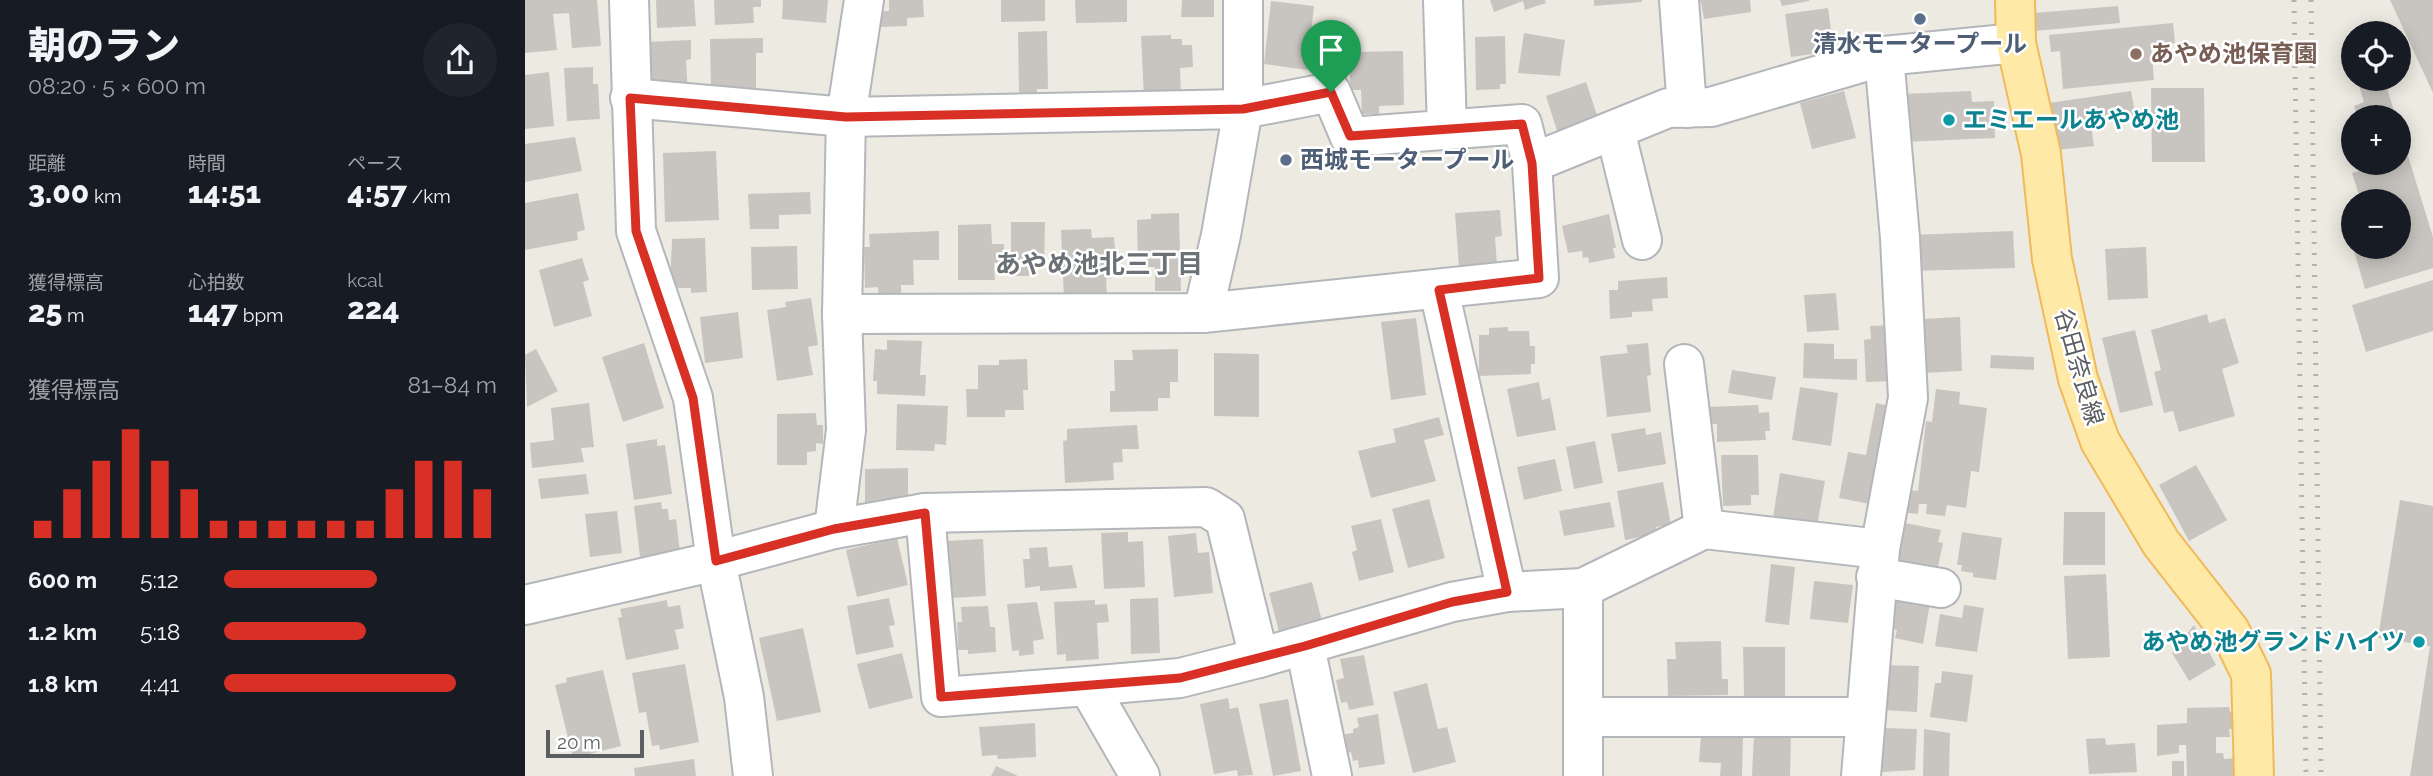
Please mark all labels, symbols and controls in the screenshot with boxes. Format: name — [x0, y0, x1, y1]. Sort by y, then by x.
marker: 清水モータープール — [1912, 11, 1928, 27]
pin — [1301, 20, 1361, 92]
map controls — [2341, 21, 2411, 259]
button: locate — [2341, 21, 2411, 91]
text: 朝のラン — [28, 23, 180, 68]
button: share — [423, 23, 497, 97]
place label: 清水モータープール — [1813, 29, 2027, 58]
icon: arrive — [1312, 31, 1350, 69]
place label: あやめ池保育園 — [2150, 39, 2318, 68]
marker: あやめ池保育園 — [2128, 46, 2144, 62]
text: 08:20 · 5 × 600 m — [28, 72, 206, 99]
place label: エミエールあやめ池 — [1963, 105, 2179, 134]
button: + — [2341, 105, 2411, 175]
marker: エミエールあやめ池 — [1941, 112, 1957, 128]
place label: 西城モータープール — [1300, 145, 1515, 174]
text: 距離 — [28, 152, 66, 174]
text: 時間 — [188, 152, 226, 174]
text: ペース — [347, 152, 403, 174]
marker: 西城モータープール — [1278, 152, 1294, 168]
text: 3.00 — [28, 175, 89, 210]
text: 14:51 — [188, 175, 261, 210]
text: 4:57 — [347, 175, 407, 210]
text: km — [89, 185, 121, 207]
text: /km — [407, 185, 451, 207]
button: − — [2341, 189, 2411, 259]
district label: あやめ池北三丁目 — [995, 249, 1203, 279]
text: kcal — [347, 269, 383, 291]
text: 獲得標高 — [28, 271, 104, 293]
text: 心拍数 — [188, 271, 245, 293]
text: 224 — [347, 291, 399, 326]
text: 25 — [28, 294, 62, 329]
text: 147 — [188, 294, 238, 329]
text: m — [62, 304, 84, 326]
text: bpm — [238, 304, 284, 326]
street label: 谷田奈良線 — [2049, 305, 2110, 429]
text: 81–84 m — [407, 371, 497, 398]
text: 獲得標高 — [28, 376, 120, 403]
text: 600 m — [28, 566, 97, 593]
text: 5:12 — [140, 566, 179, 593]
text: 1.2 km — [28, 618, 97, 645]
text: 5:18 — [140, 618, 180, 645]
place label: あやめ池グランドハイツ — [2141, 627, 2405, 656]
marker: あやめ池グランドハイツ — [2411, 634, 2427, 650]
text: 1.8 km — [28, 670, 98, 697]
text: 4:41 — [140, 670, 179, 697]
scale bar — [546, 727, 644, 759]
text: 20 m — [557, 731, 601, 753]

